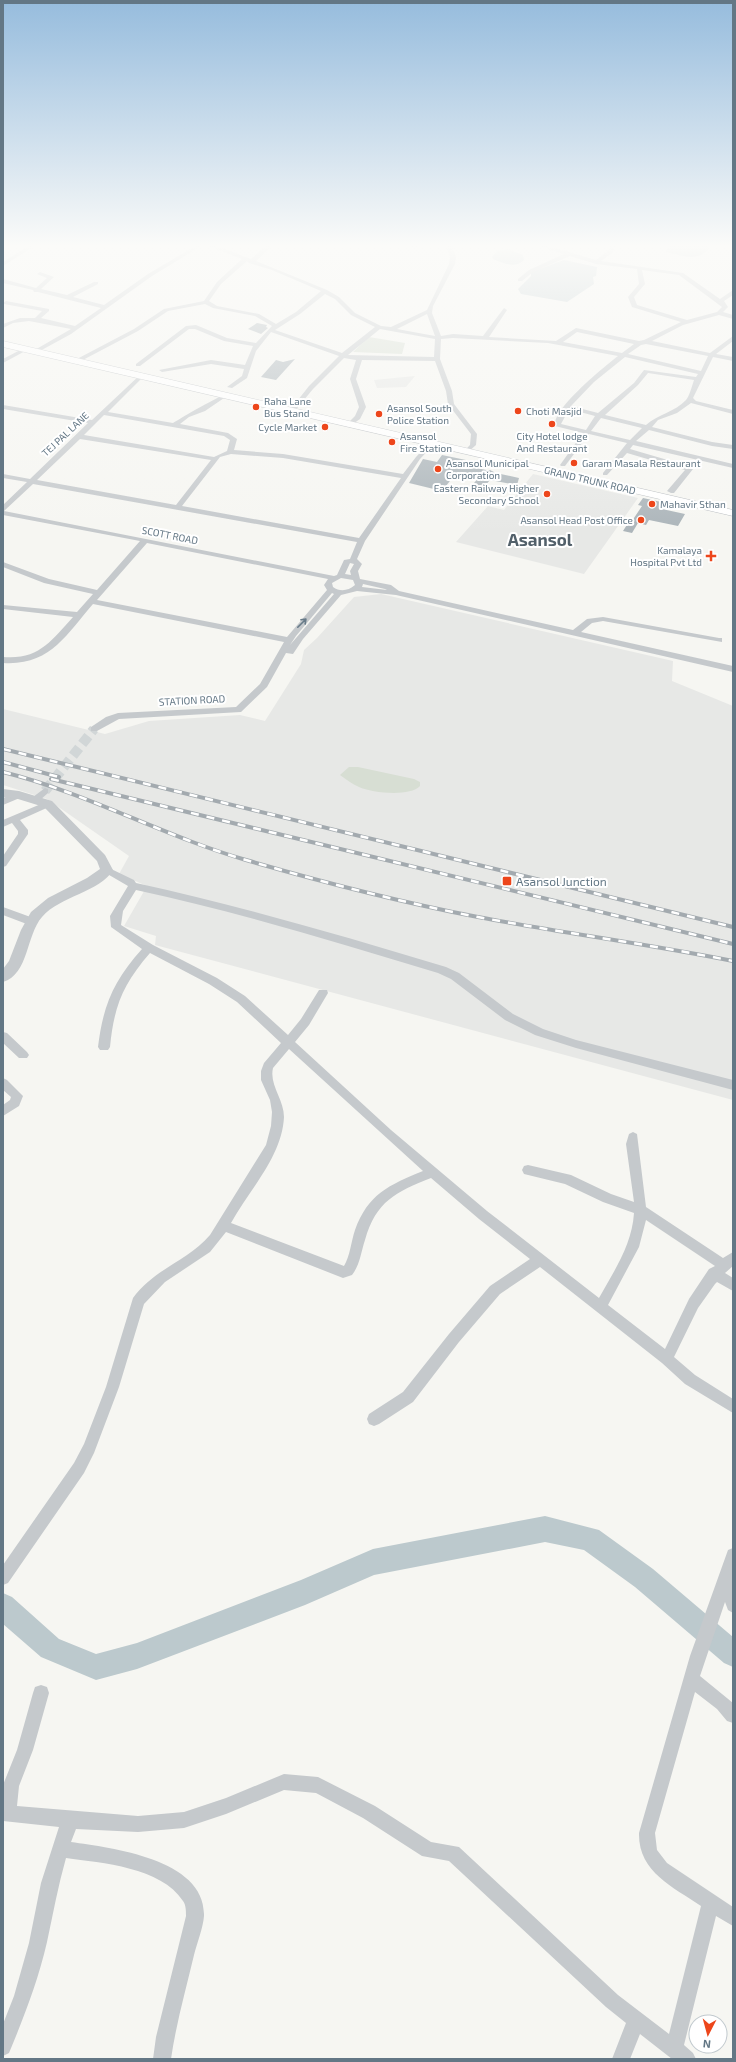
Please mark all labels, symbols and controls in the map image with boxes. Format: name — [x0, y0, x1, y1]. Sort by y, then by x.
place label: Raha Lane Bus Stand — [264, 395, 311, 419]
marker: Raha Lane Bus Stand — [251, 402, 261, 412]
place label: Asansol South Police Station — [387, 402, 452, 426]
place label: Choti Masjid — [526, 405, 582, 417]
marker: Choti Masjid — [513, 406, 523, 416]
street label: TEJ PAL LANE — [39, 409, 91, 459]
marker: Asansol South Police Station — [374, 409, 384, 419]
marker: City Hotel lodge And Restaurant — [547, 419, 557, 429]
place label: Cycle Market — [258, 421, 317, 433]
marker: Cycle Market — [320, 422, 330, 432]
place label: Asansol Fire Station — [400, 430, 452, 454]
place label: City Hotel lodge And Restaurant — [516, 430, 588, 454]
marker: Asansol Fire Station — [387, 437, 397, 447]
place label: Asansol Municipal Corporation — [446, 457, 529, 481]
place label: Garam Masala Restaurant — [582, 457, 701, 469]
marker: Garam Masala Restaurant — [569, 458, 579, 468]
marker: Asansol Municipal Corporation — [433, 464, 443, 474]
street label: GRAND TRUNK ROAD — [543, 464, 637, 496]
place label: Eastern Railway Higher Secondary School — [434, 482, 539, 506]
marker: Eastern Railway Higher Secondary School — [542, 489, 552, 499]
place label: Mahavir Sthan — [660, 498, 726, 510]
marker: Mahavir Sthan — [647, 499, 657, 509]
place label: Asansol Head Post Office — [520, 514, 633, 526]
marker: Asansol Head Post Office — [636, 515, 646, 525]
street label: SCOTT ROAD — [141, 524, 199, 546]
district label: Asansol — [508, 529, 573, 549]
place label: Kamalaya Hospital Pvt Ltd — [630, 544, 702, 568]
marker: Kamalaya Hospital Pvt Ltd — [705, 550, 717, 562]
one-way arrow — [297, 618, 307, 628]
street label: STATION ROAD — [158, 692, 226, 708]
place label: Asansol Junction — [516, 874, 607, 888]
marker: Asansol Junction — [501, 875, 513, 887]
north arrow — [688, 2014, 728, 2054]
text: N — [702, 2038, 712, 2051]

